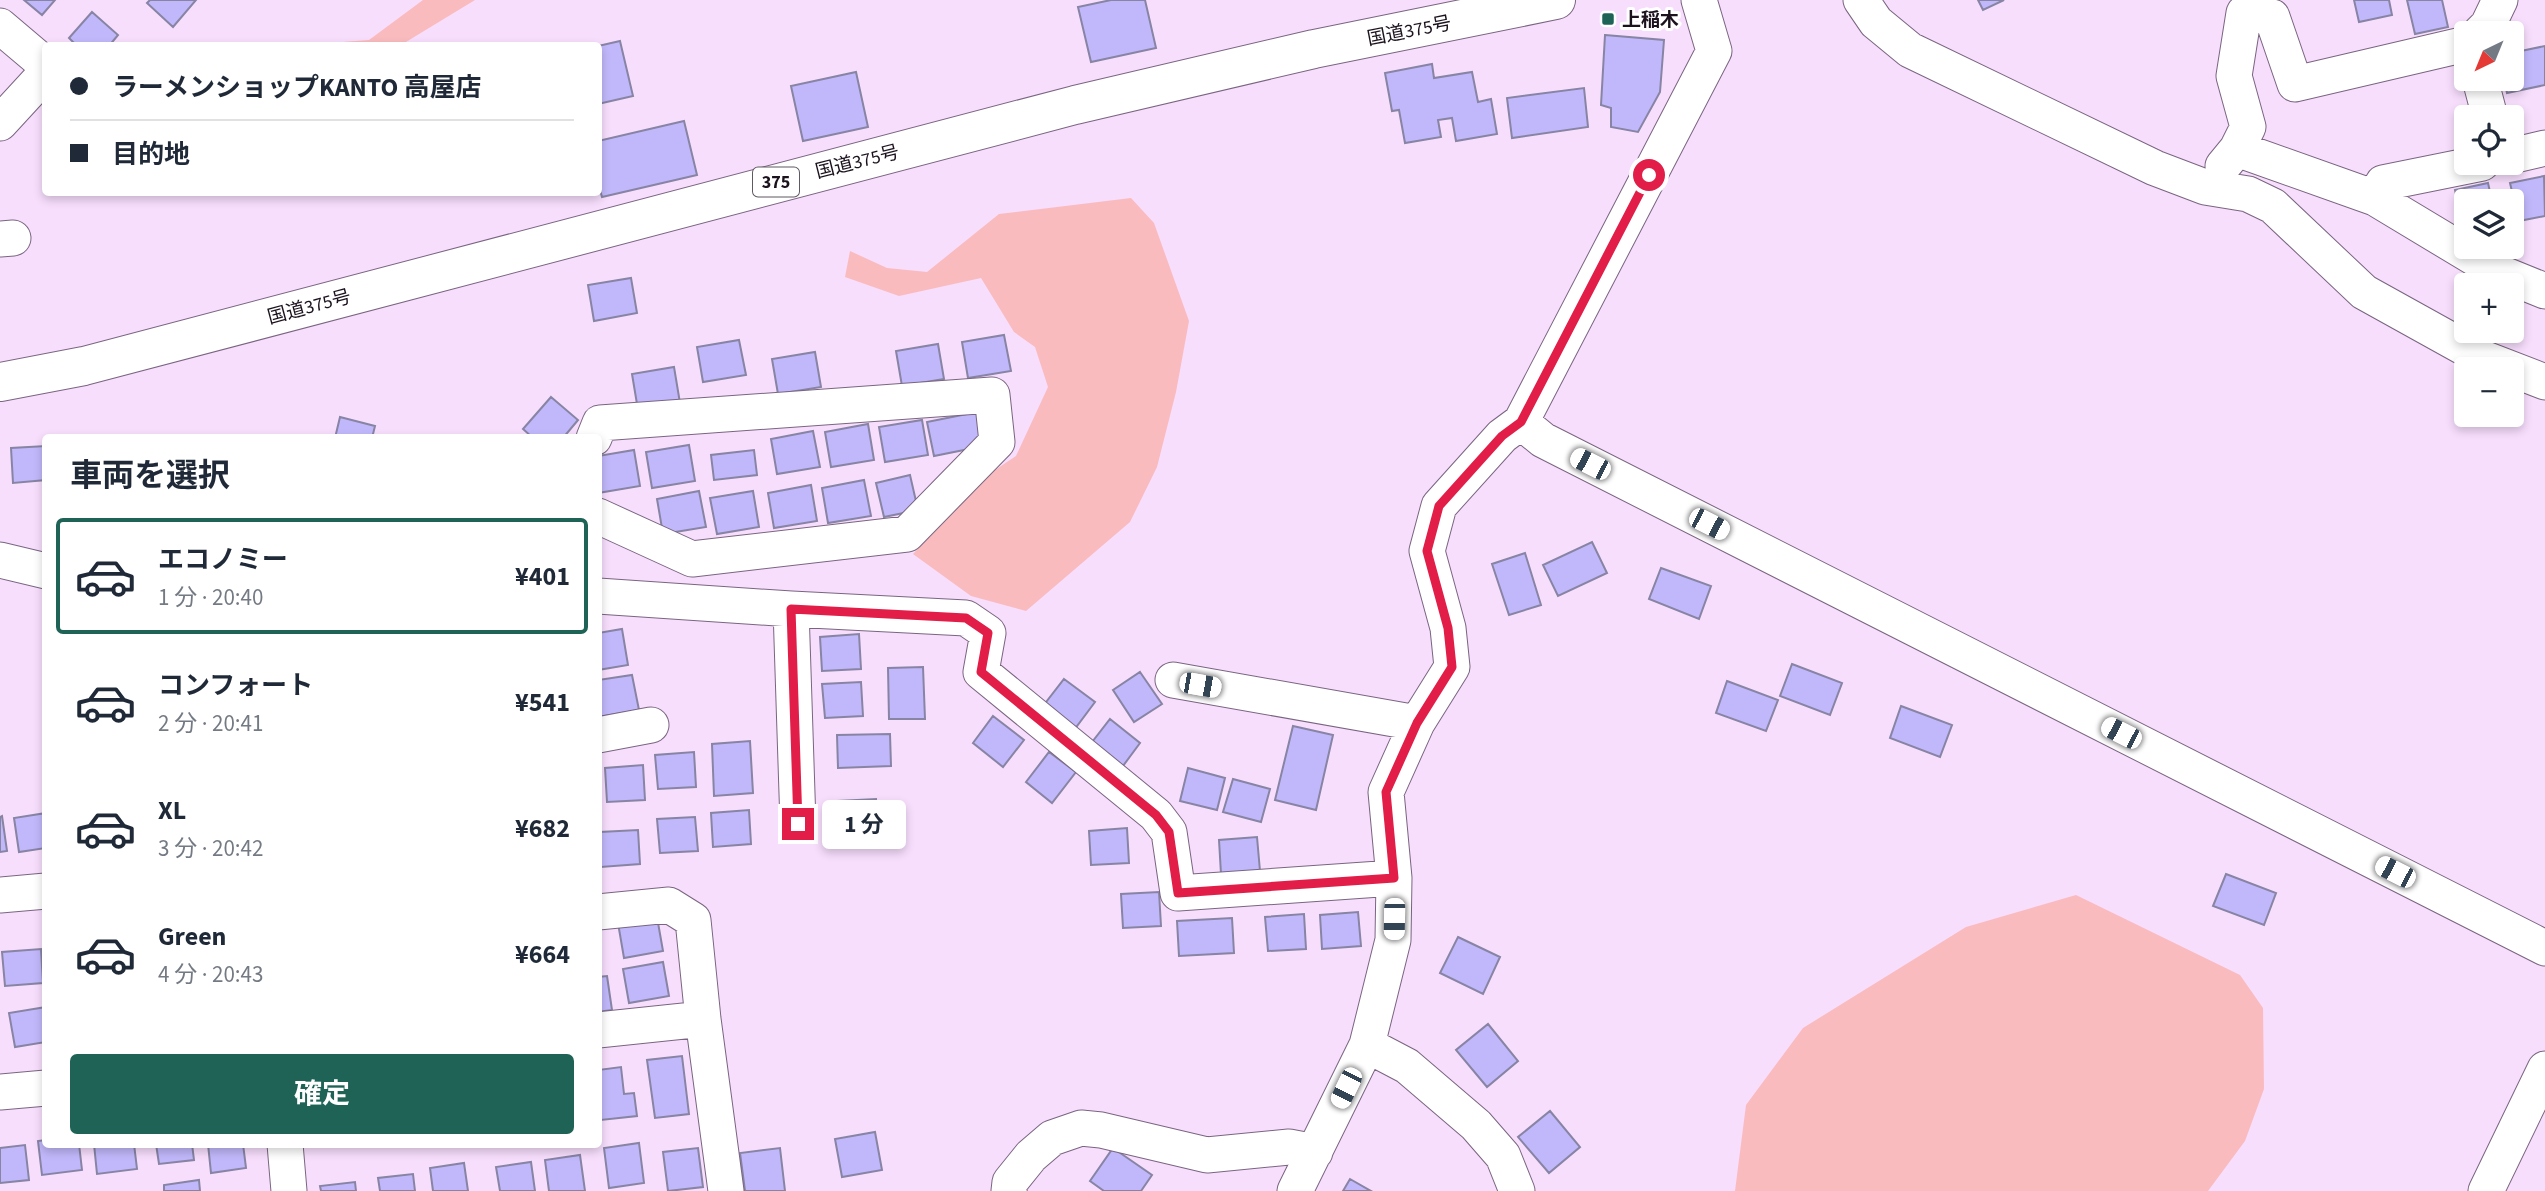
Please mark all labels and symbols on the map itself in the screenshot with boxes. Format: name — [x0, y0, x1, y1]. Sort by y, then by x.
place label: 上稲木 — [1622, 7, 1679, 34]
street label: 国道375号 — [1365, 10, 1454, 53]
marker: 上稲木 — [1600, 11, 1616, 27]
north arrow — [2454, 21, 2524, 91]
street label: 国道375号 — [813, 139, 902, 186]
route start — [1633, 159, 1665, 191]
road number: 375 — [753, 168, 799, 196]
street label: 国道375号 — [265, 283, 354, 332]
car — [1567, 445, 1614, 483]
car — [1686, 505, 1733, 543]
car — [1178, 671, 1223, 699]
car — [2098, 714, 2145, 752]
callout: 1 分 — [822, 800, 906, 848]
route end — [782, 808, 814, 840]
car — [2372, 853, 2419, 891]
car — [1384, 898, 1405, 940]
car — [1328, 1065, 1365, 1111]

